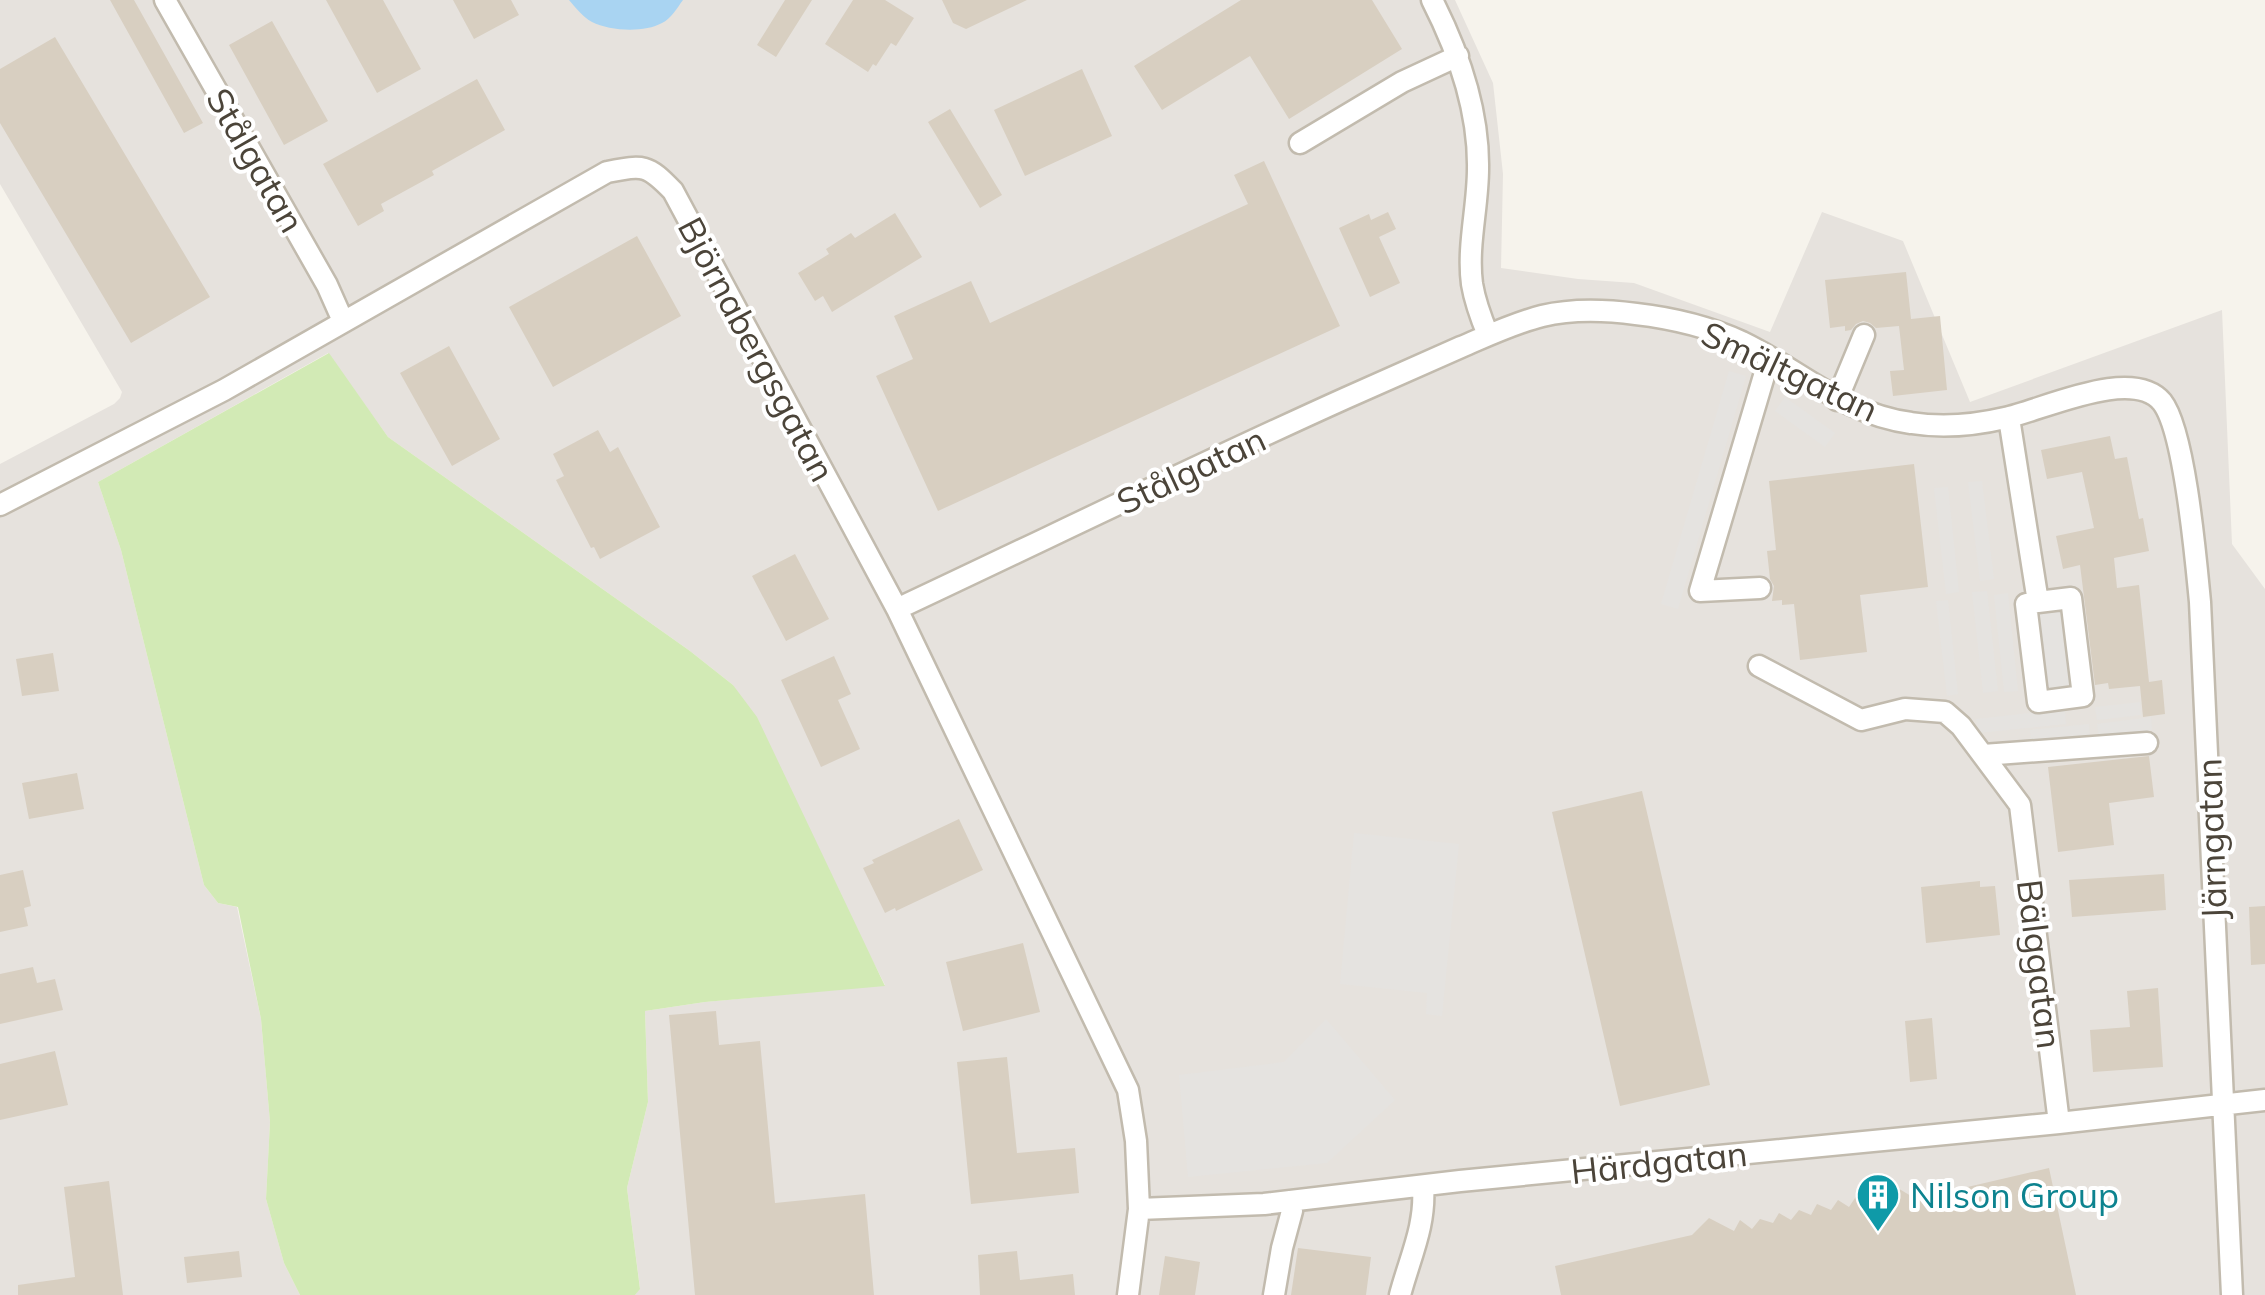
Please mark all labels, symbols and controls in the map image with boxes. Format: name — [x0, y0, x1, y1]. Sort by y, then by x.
street label: Stålgatan — [197, 80, 315, 240]
street label: Björnabergsgatan — [669, 209, 845, 489]
street label: Smältgatan — [1695, 311, 1885, 431]
street label: Stålgatan — [1110, 416, 1272, 524]
street label: Järngatan — [2186, 757, 2236, 921]
street label: Bälggatan — [2008, 877, 2072, 1051]
street label: Härdgatan — [1569, 1131, 1749, 1193]
building icon: Nilson Group — [1855, 1172, 1901, 1233]
place label: Nilson Group — [1910, 1173, 2119, 1217]

